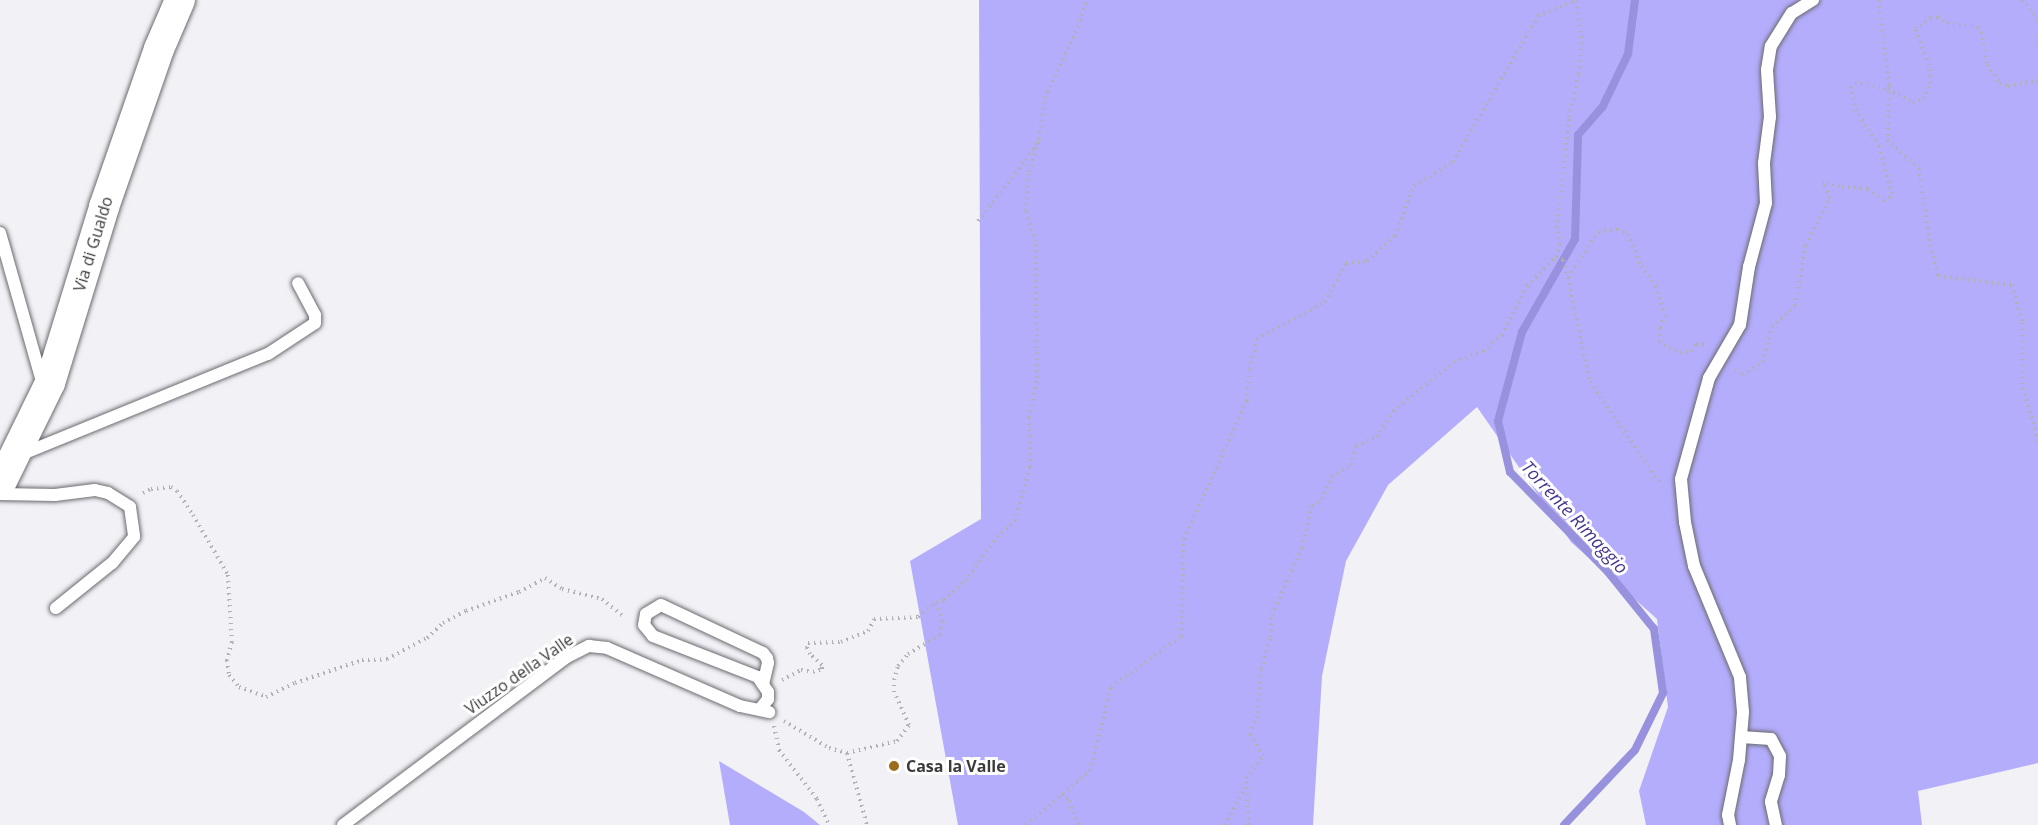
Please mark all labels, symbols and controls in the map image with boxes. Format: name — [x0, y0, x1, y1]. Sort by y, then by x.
street label: Via di Gualdo — [69, 194, 117, 294]
water label: Torrente Rimaggio — [1517, 456, 1633, 578]
street label: Viuzzo della Valle — [461, 630, 577, 718]
place label: Casa la Valle — [906, 756, 1006, 776]
marker: Casa la Valle — [887, 759, 901, 773]

